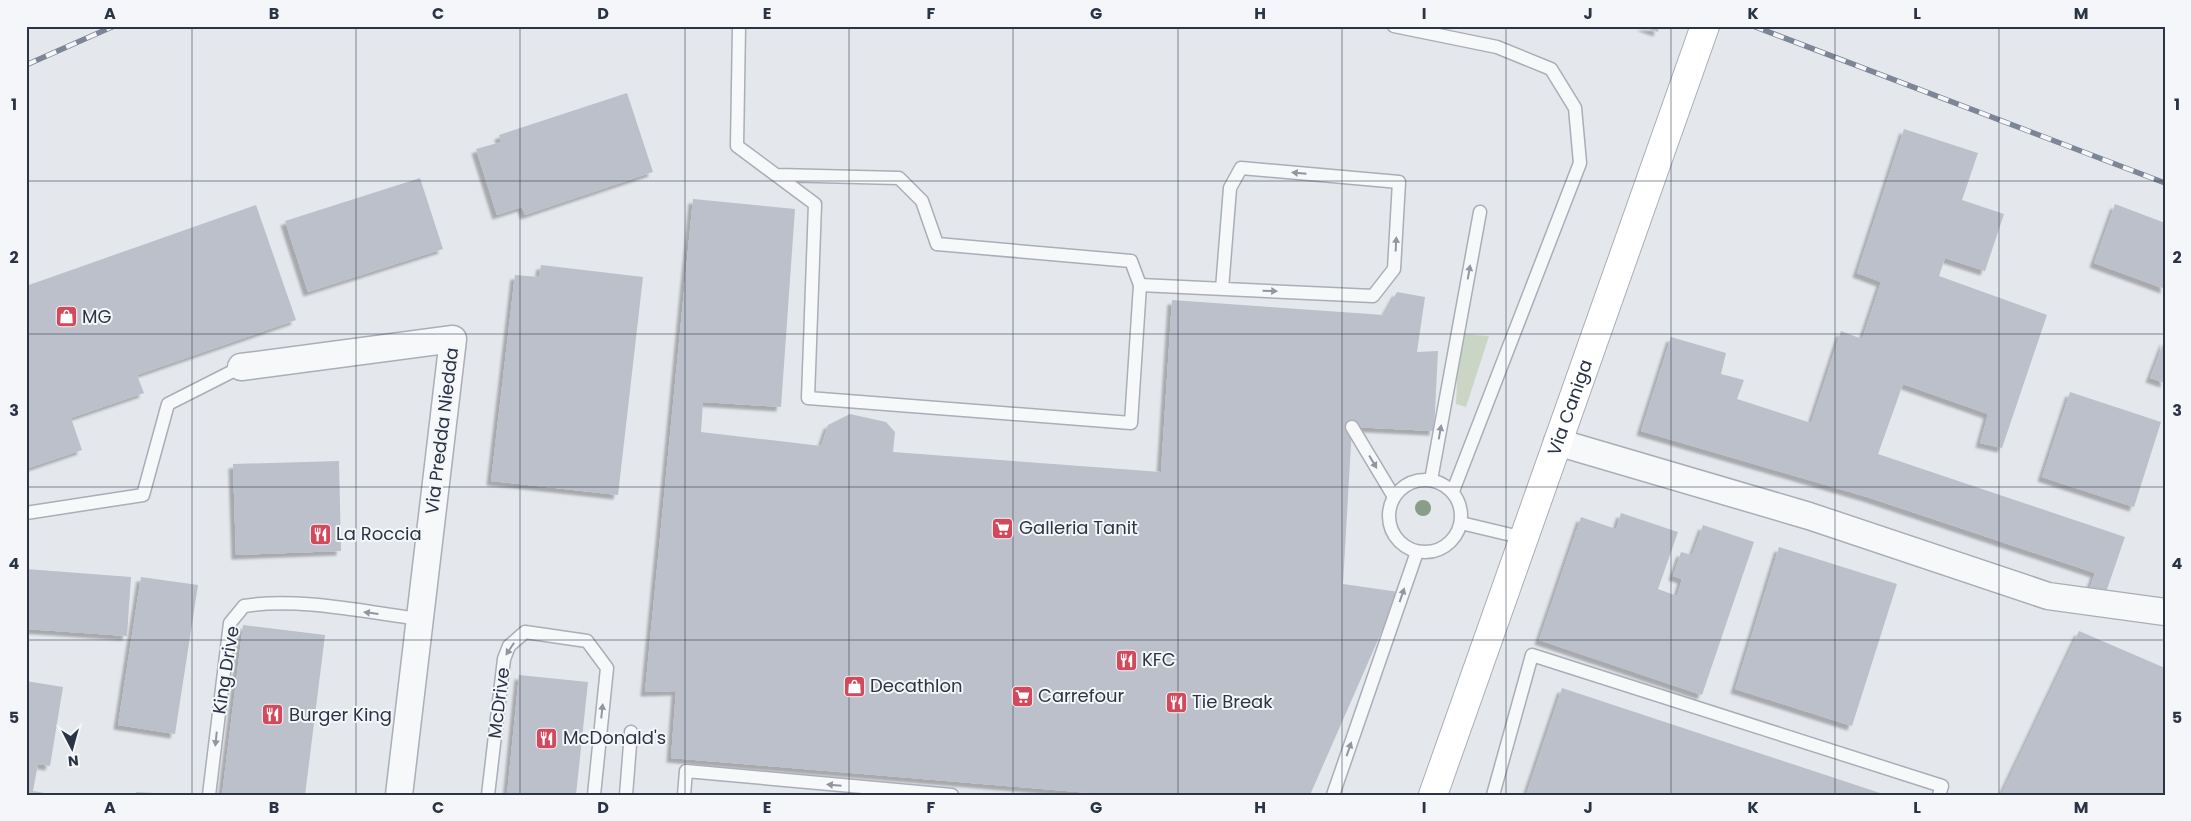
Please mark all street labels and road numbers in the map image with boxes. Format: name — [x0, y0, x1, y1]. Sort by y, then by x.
street label: Via Predda Niedda — [419, 346, 464, 516]
street label: Via Caniga — [1541, 356, 1598, 459]
street label: King Drive — [206, 624, 245, 716]
street label: McDrive — [482, 666, 515, 740]

